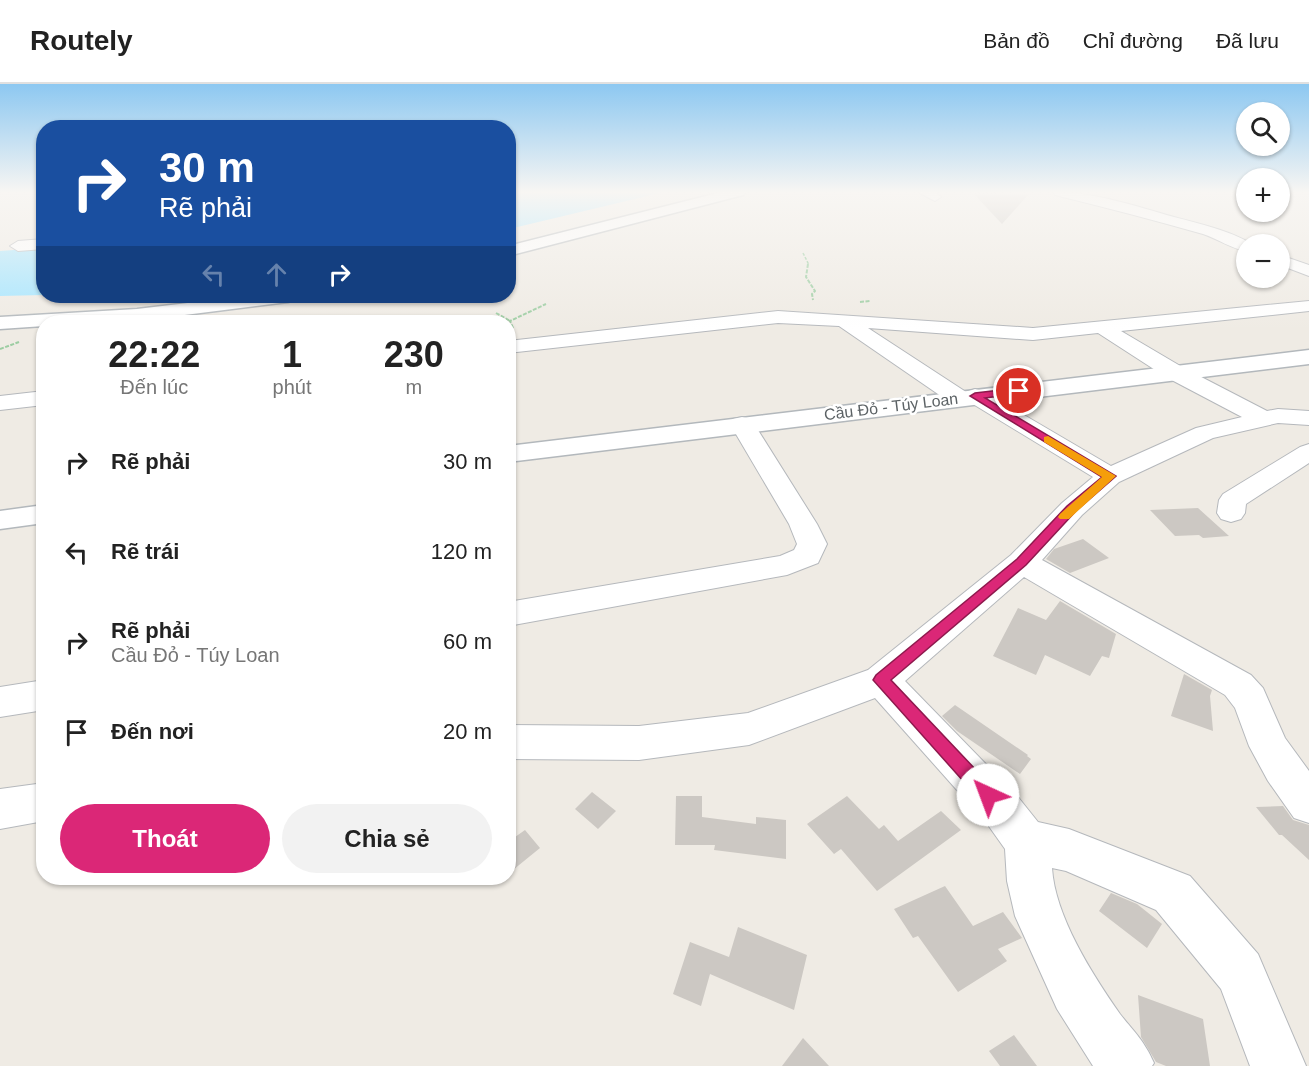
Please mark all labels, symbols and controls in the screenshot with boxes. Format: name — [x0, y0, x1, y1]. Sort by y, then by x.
text: Routely — [30, 25, 133, 56]
text: Bản đồ — [983, 29, 1050, 52]
text: Chỉ đường — [1083, 29, 1183, 52]
text: Đã lưu — [1216, 29, 1279, 52]
map controls — [1236, 102, 1290, 288]
button: search — [1236, 102, 1290, 156]
icon: right — [60, 144, 138, 222]
text: 30 m — [159, 144, 255, 191]
button: + — [1236, 168, 1290, 222]
text: Rẽ phải — [159, 193, 252, 223]
button: − — [1236, 234, 1290, 288]
icon: left — [197, 258, 230, 291]
icon: ahead — [260, 258, 293, 291]
icon: right — [323, 258, 356, 291]
text: 22:22 — [108, 334, 200, 375]
text: 1 — [282, 334, 302, 375]
text: 230 — [384, 334, 444, 375]
pin — [993, 365, 1044, 416]
icon: arrive — [1002, 374, 1035, 407]
text: Đến lúc — [120, 376, 188, 398]
text: phút — [273, 376, 311, 398]
text: m — [405, 376, 422, 398]
street label: Cầu Đỏ - Túy Loan — [823, 390, 959, 423]
icon: right — [60, 446, 93, 479]
text: Rẽ phải — [111, 449, 190, 474]
text: 30 m — [443, 449, 492, 474]
icon: left — [60, 536, 93, 569]
text: Rẽ trái — [111, 539, 179, 564]
text: 120 m — [431, 539, 492, 564]
text: Rẽ phải — [111, 618, 190, 643]
icon: right — [60, 626, 93, 659]
text: 60 m — [443, 629, 492, 654]
text: Cầu Đỏ - Túy Loan — [111, 644, 280, 666]
icon: arrive — [60, 716, 93, 749]
text: Đến nơi — [111, 719, 194, 744]
text: 20 m — [443, 719, 492, 744]
position arrow — [956, 763, 1020, 827]
button: Thoát — [60, 804, 270, 873]
button: Chia sẻ — [282, 804, 492, 873]

